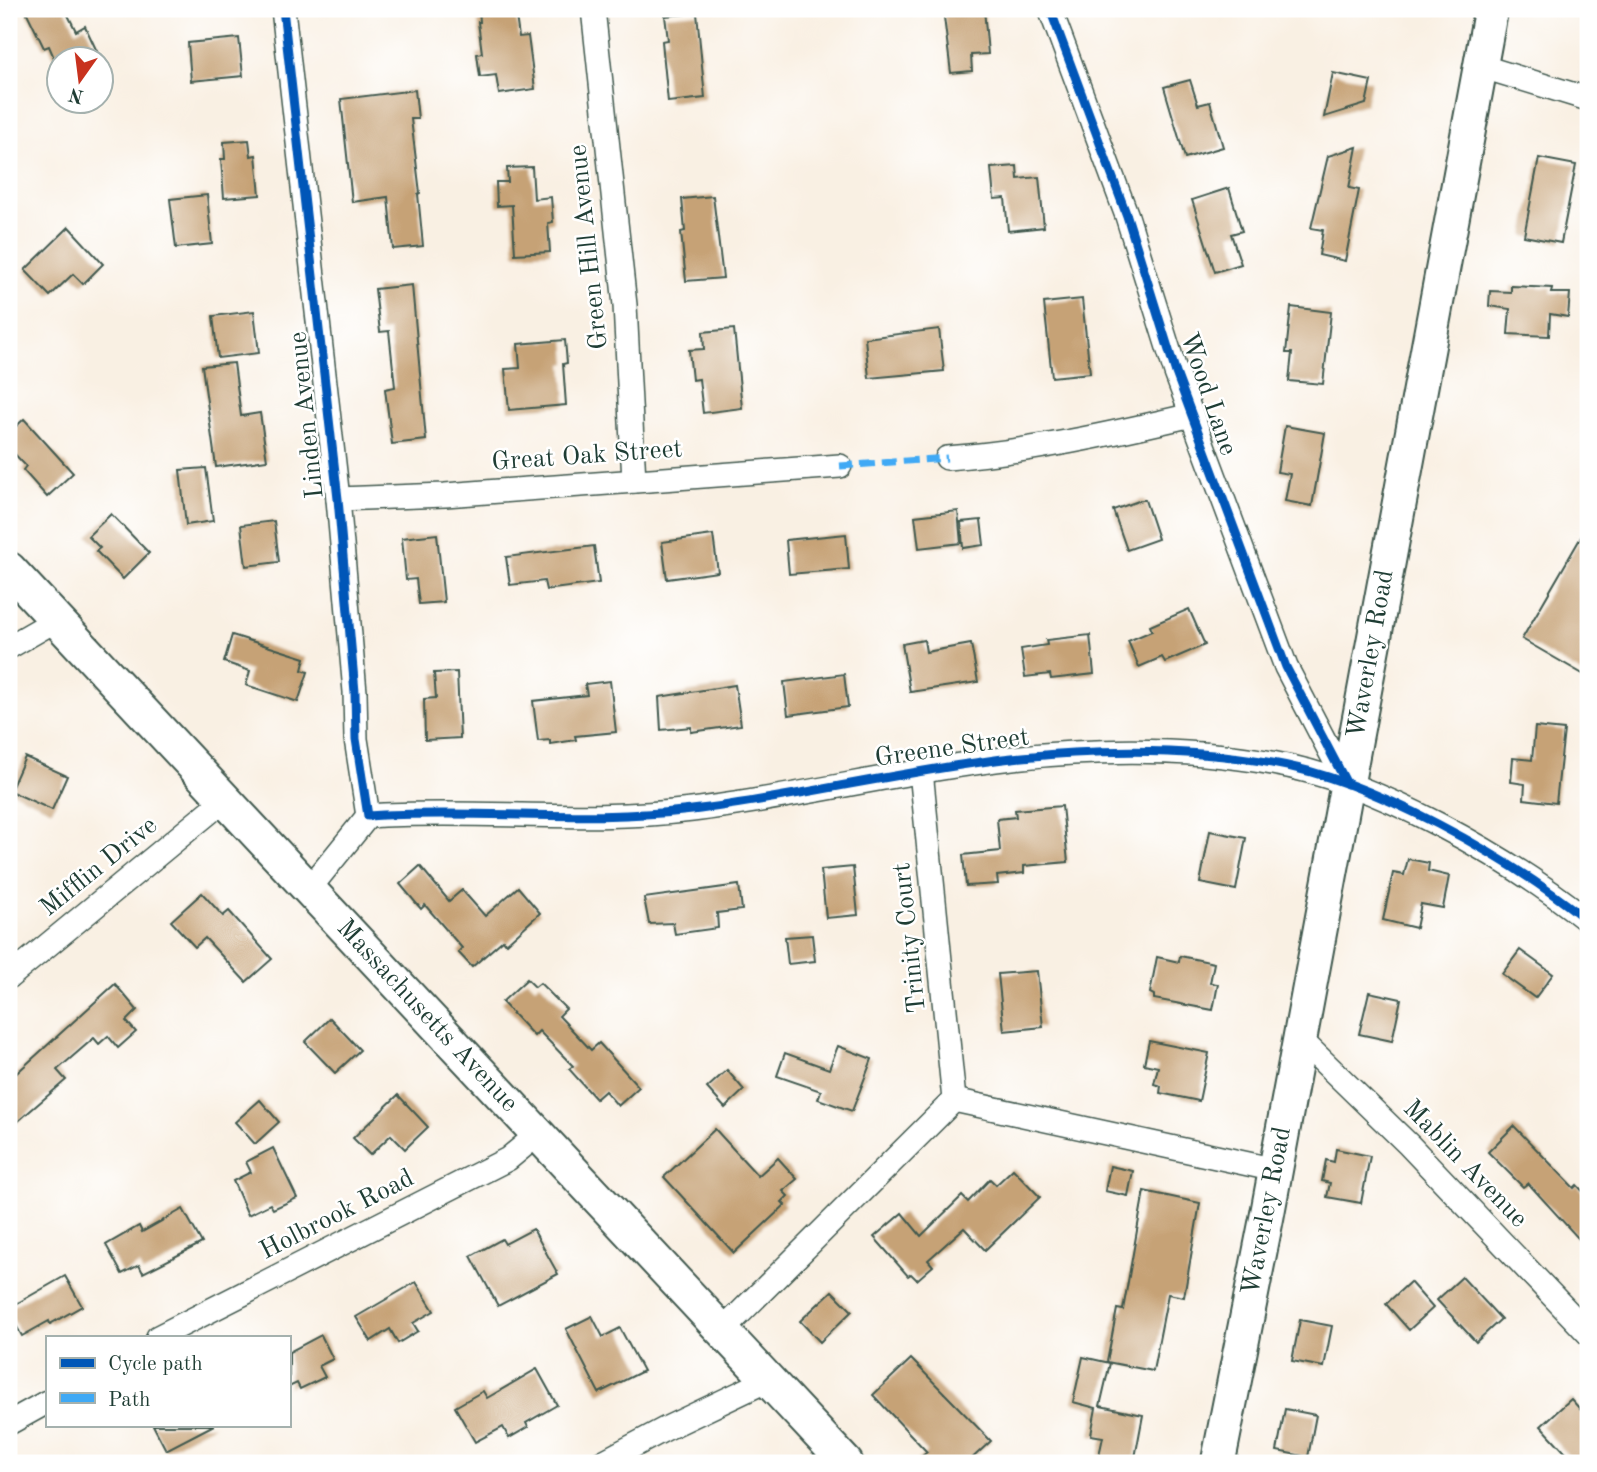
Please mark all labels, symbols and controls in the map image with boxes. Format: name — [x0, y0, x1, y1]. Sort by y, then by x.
north arrow — [46, 46, 116, 116]
text: N — [67, 83, 86, 105]
street label: Green Hill Avenue — [565, 143, 613, 351]
street label: Wood Lane — [1175, 329, 1241, 459]
street label: Linden Avenue — [285, 330, 329, 500]
street label: Great Oak Street — [491, 436, 683, 476]
street label: Waverley Road — [1343, 568, 1399, 740]
street label: Greene Street — [873, 724, 1031, 772]
street label: Mifflin Drive — [36, 812, 162, 922]
street label: Trinity Court — [889, 861, 931, 1015]
street label: Massachusetts Avenue — [332, 915, 522, 1117]
street label: Mablin Avenue — [1398, 1095, 1532, 1233]
street label: Waverley Road — [1238, 1125, 1296, 1297]
street label: Holbrook Road — [256, 1165, 418, 1265]
legend — [46, 1336, 290, 1426]
text: Cycle path — [108, 1354, 203, 1375]
text: Path — [108, 1390, 151, 1411]

